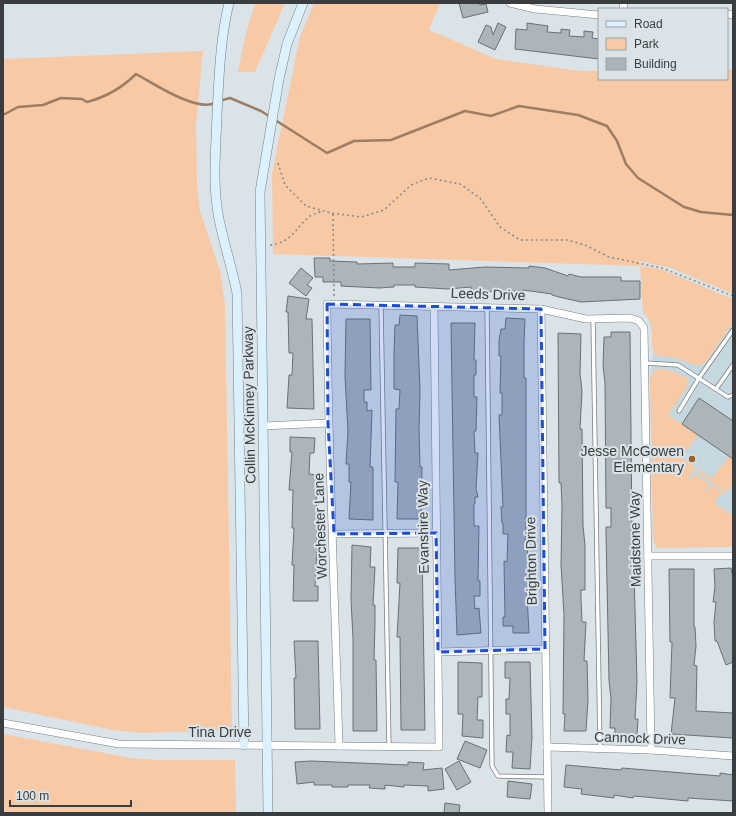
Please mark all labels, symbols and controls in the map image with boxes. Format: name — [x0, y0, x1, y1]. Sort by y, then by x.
legend — [598, 8, 728, 80]
text: Road — [634, 17, 663, 31]
text: Park — [634, 37, 660, 51]
text: Building — [634, 57, 677, 71]
street label: Leeds Drive — [450, 285, 526, 303]
street label: Collin McKinney Parkway — [240, 326, 258, 484]
place label: Jesse McGowen Elementary — [581, 443, 684, 475]
marker: Jesse McGowen Elementary — [687, 454, 697, 464]
street label: Worchester Lane — [310, 472, 330, 579]
street label: Evanshire Way — [414, 480, 432, 574]
street label: Maidstone Way — [626, 491, 644, 587]
street label: Brighton Drive — [522, 516, 540, 605]
street label: Tina Drive — [188, 724, 252, 740]
street label: Cannock Drive — [594, 728, 686, 748]
scale bar — [10, 782, 131, 808]
text: 100 m — [16, 789, 49, 803]

